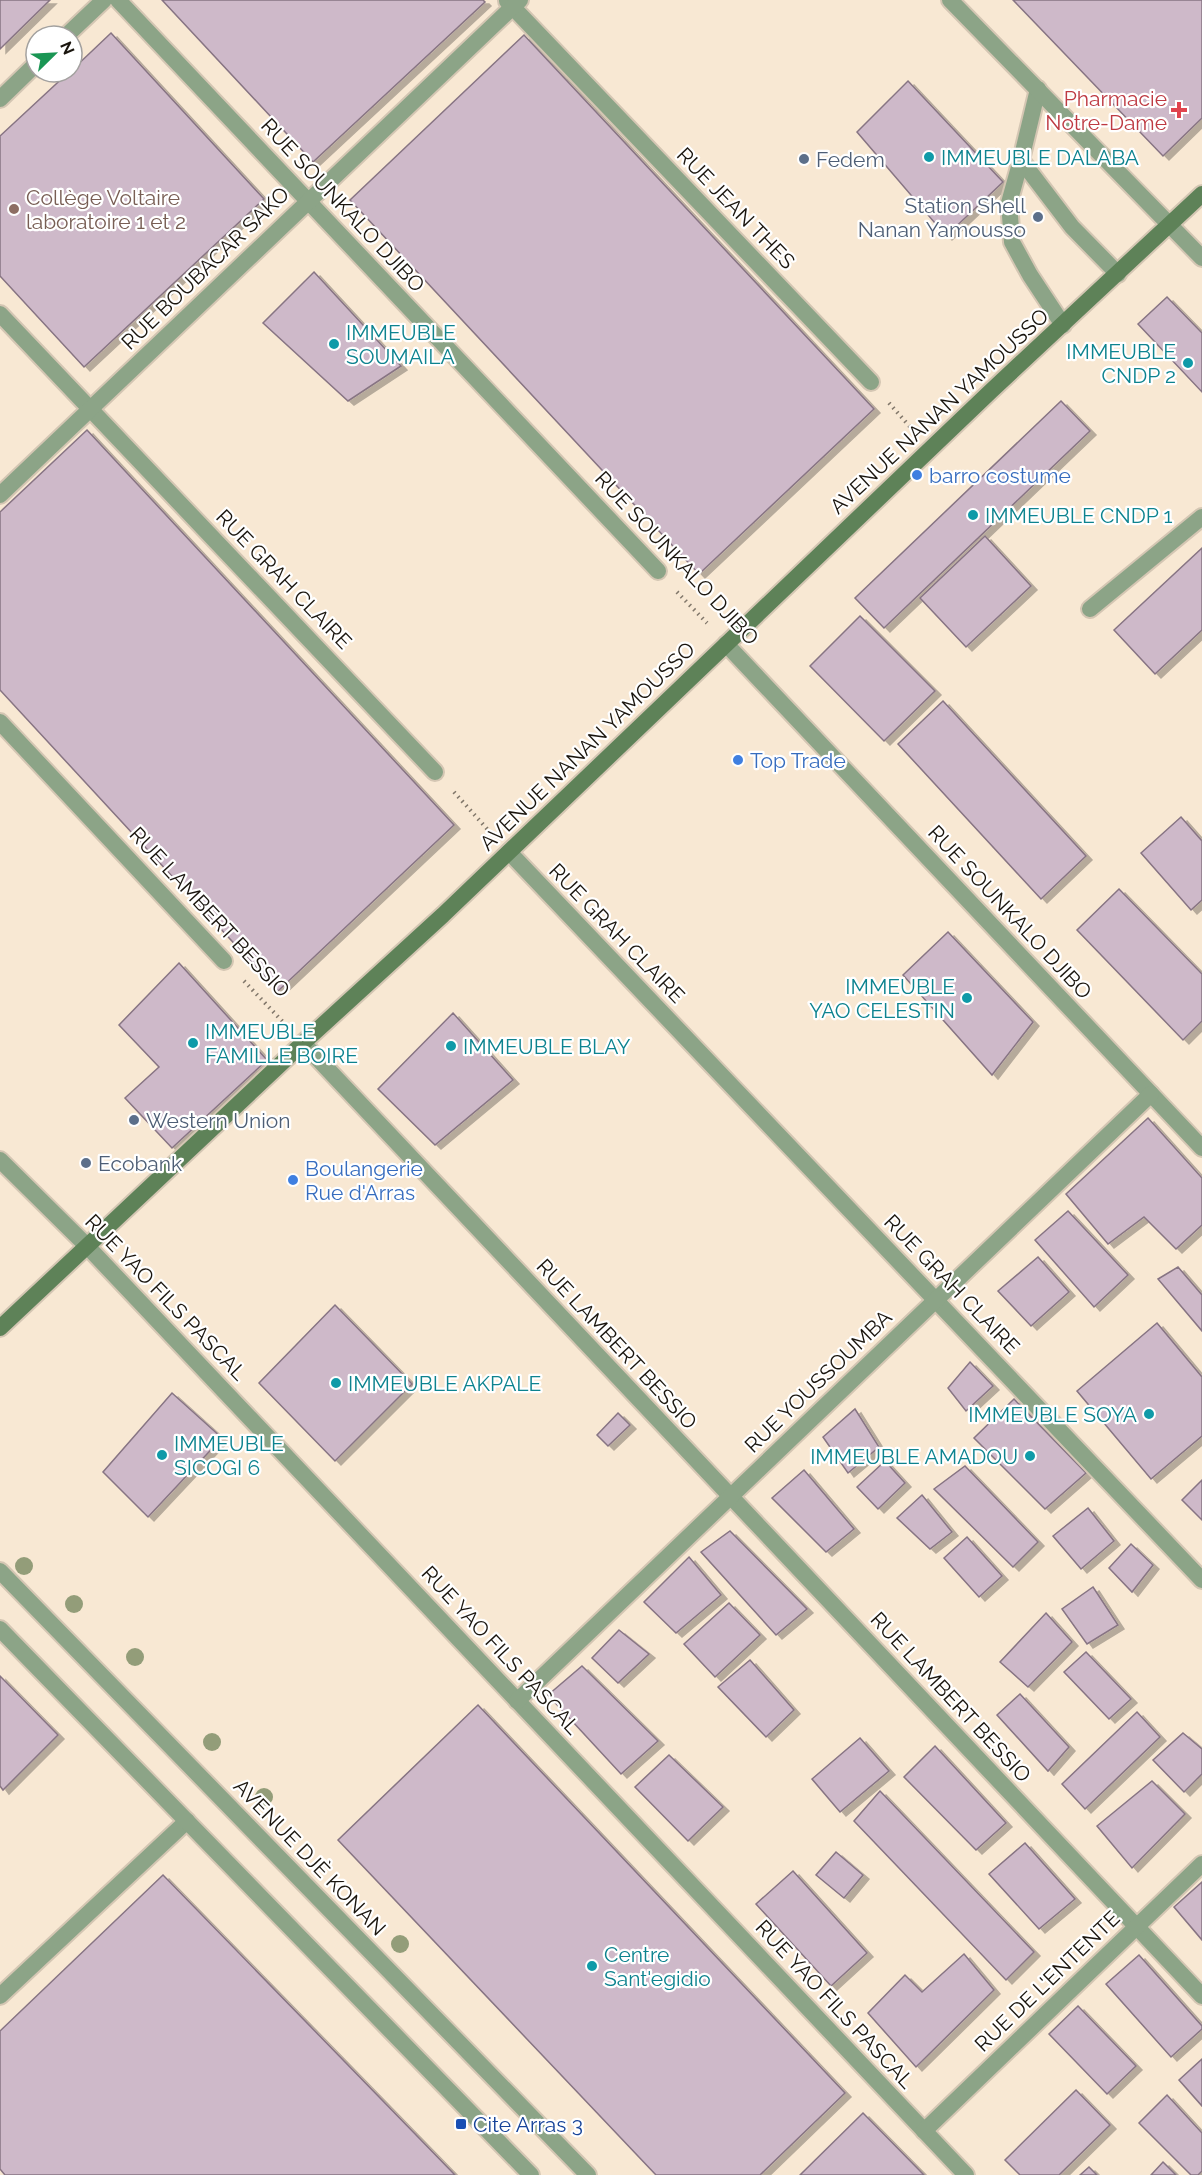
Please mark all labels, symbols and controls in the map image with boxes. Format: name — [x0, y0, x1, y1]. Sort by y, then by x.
north arrow — [24, 24, 84, 84]
text: N — [56, 39, 78, 58]
place label: Pharmacie Notre-Dame — [1045, 86, 1167, 135]
marker: Pharmacie Notre-Dame — [1172, 103, 1186, 117]
street label: RUE SOUNKALO DJIBO — [256, 113, 430, 297]
street label: RUE JEAN THES — [672, 142, 800, 274]
place label: IMMEUBLE DALABA — [941, 145, 1139, 170]
place label: Fedem — [816, 147, 885, 172]
marker: IMMEUBLE DALABA — [922, 150, 936, 164]
marker: Fedem — [797, 152, 811, 166]
street label: RUE BOUBACAR SAKO — [116, 181, 294, 355]
place label: Collège Voltaire laboratoire 1 et 2 — [26, 185, 186, 234]
place label: Station Shell Nanan Yamousso — [858, 193, 1026, 242]
marker: Collège Voltaire laboratoire 1 et 2 — [7, 202, 21, 216]
marker: Station Shell Nanan Yamousso — [1031, 210, 1045, 224]
street label: AVENUE NANAN YAMOUSSO — [825, 303, 1053, 519]
place label: IMMEUBLE SOUMAILA — [346, 320, 456, 369]
marker: IMMEUBLE SOUMAILA — [327, 337, 341, 351]
place label: IMMEUBLE CNDP 2 — [1066, 339, 1176, 388]
marker: IMMEUBLE CNDP 2 — [1181, 356, 1195, 370]
place label: barro costume — [929, 463, 1071, 488]
street label: RUE SOUNKALO DJIBO — [590, 466, 764, 650]
marker: barro costume — [910, 468, 924, 482]
place label: IMMEUBLE CNDP 1 — [985, 503, 1173, 528]
street label: RUE GRAH CLAIRE — [211, 504, 357, 654]
marker: IMMEUBLE CNDP 1 — [966, 508, 980, 522]
street label: AVENUE NANAN YAMOUSSO — [474, 636, 700, 856]
place label: Top Trade — [750, 748, 846, 773]
marker: Top Trade — [731, 753, 745, 767]
street label: RUE SOUNKALO DJIBO — [923, 820, 1097, 1004]
street label: RUE LAMBERT BESSIO — [125, 822, 295, 1002]
street label: RUE GRAH CLAIRE — [544, 858, 690, 1008]
place label: IMMEUBLE YAO CELESTIN — [809, 974, 955, 1023]
marker: IMMEUBLE YAO CELESTIN — [960, 991, 974, 1005]
place label: IMMEUBLE FAMILLE BOIRE — [205, 1019, 358, 1068]
place label: IMMEUBLE BLAY — [463, 1034, 631, 1059]
marker: IMMEUBLE FAMILLE BOIRE — [186, 1036, 200, 1050]
marker: IMMEUBLE BLAY — [444, 1039, 458, 1053]
place label: Western Union — [146, 1108, 290, 1133]
marker: Western Union — [127, 1113, 141, 1127]
place label: Ecobank — [98, 1151, 182, 1176]
marker: Ecobank — [79, 1156, 93, 1170]
place label: Boulangerie Rue d'Arras — [305, 1156, 423, 1205]
marker: Boulangerie Rue d'Arras — [286, 1173, 300, 1187]
street label: RUE YAO FILS PASCAL — [80, 1209, 252, 1385]
street label: RUE GRAH CLAIRE — [879, 1209, 1025, 1359]
street label: RUE LAMBERT BESSIO — [532, 1254, 702, 1434]
street label: RUE YOUSSOUMBA — [739, 1304, 897, 1458]
place label: IMMEUBLE AKPALE — [348, 1371, 541, 1396]
marker: IMMEUBLE AKPALE — [329, 1376, 343, 1390]
place label: IMMEUBLE SOYA — [968, 1402, 1137, 1427]
marker: IMMEUBLE SOYA — [1142, 1407, 1156, 1421]
place label: IMMEUBLE SICOGI 6 — [174, 1431, 284, 1480]
place label: IMMEUBLE AMADOU — [810, 1444, 1018, 1469]
marker: IMMEUBLE SICOGI 6 — [155, 1448, 169, 1462]
marker: IMMEUBLE AMADOU — [1023, 1449, 1037, 1463]
street label: RUE YAO FILS PASCAL — [416, 1561, 586, 1739]
street label: RUE LAMBERT BESSIO — [866, 1607, 1036, 1787]
street label: AVENUE DJÈ KONAN — [229, 1773, 391, 1941]
street label: RUE DE L'ENTENTE — [969, 1905, 1125, 2057]
street label: RUE YAO FILS PASCAL — [750, 1915, 920, 2093]
place label: Centre Sant'egidio — [604, 1942, 711, 1991]
marker: Centre Sant'egidio — [585, 1959, 599, 1973]
place label: Cite Arras 3 — [473, 2112, 583, 2137]
marker: Cite Arras 3 — [454, 2117, 468, 2131]

